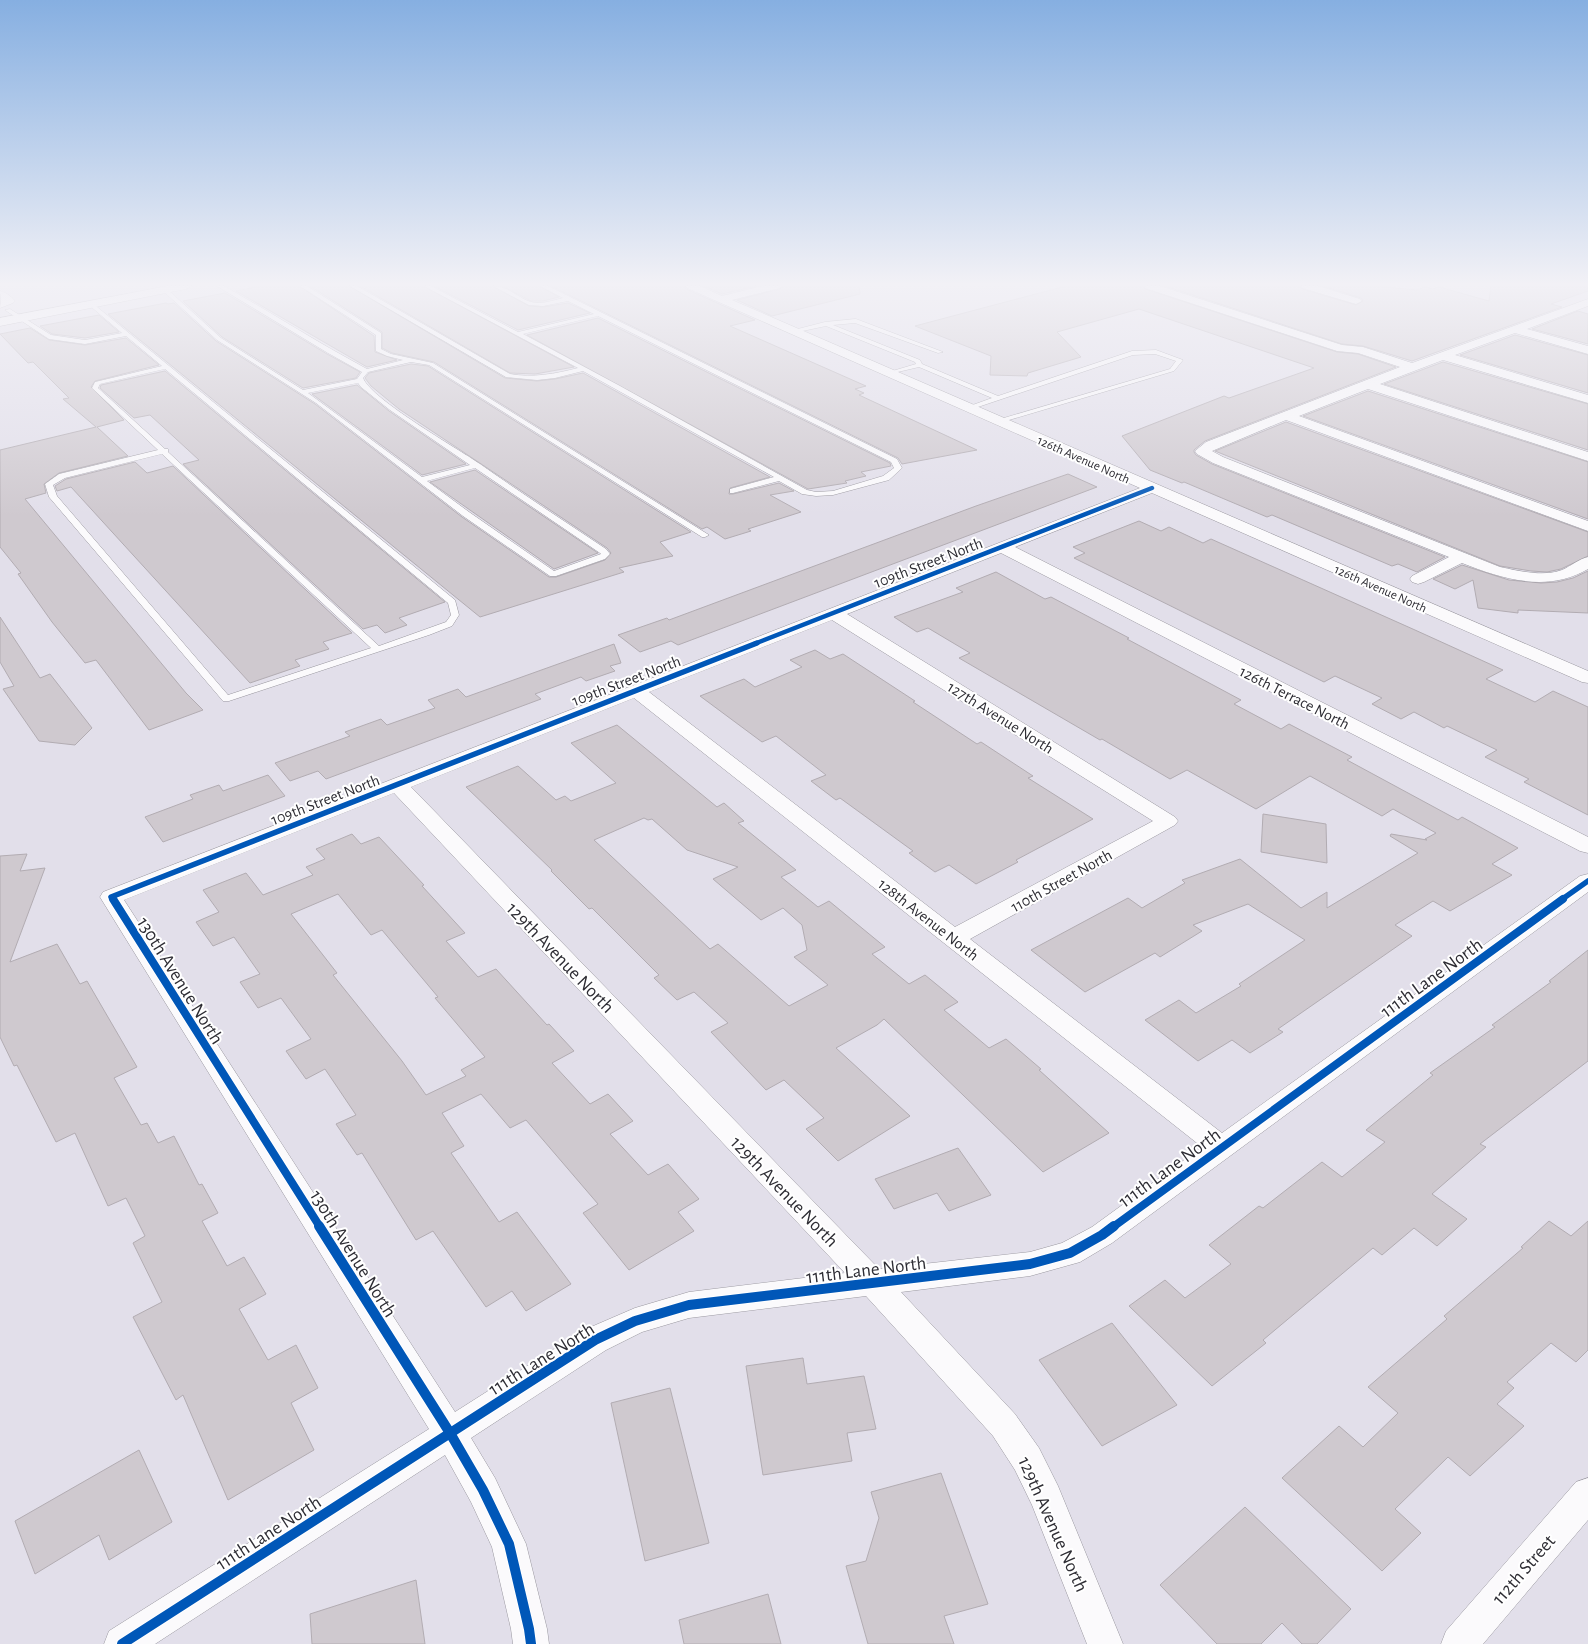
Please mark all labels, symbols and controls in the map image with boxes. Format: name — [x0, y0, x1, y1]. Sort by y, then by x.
street label: 126th Avenue North — [1035, 434, 1132, 487]
street label: 109th Street North — [872, 535, 985, 591]
street label: 126th Avenue North — [1332, 563, 1429, 616]
street label: 109th Street North — [570, 653, 683, 709]
street label: 126th Terrace North — [1237, 663, 1352, 733]
street label: 127th Avenue North — [945, 679, 1056, 757]
street label: 109th Street North — [269, 772, 382, 828]
street label: 110th Street North — [1008, 847, 1115, 915]
street label: 128th Avenue North — [875, 876, 982, 964]
street label: 129th Avenue North — [503, 899, 617, 1017]
street label: 130th Avenue North — [133, 914, 226, 1048]
street label: 111th Lane North — [1377, 935, 1486, 1021]
street label: 111th Lane North — [1115, 1125, 1224, 1211]
street label: 129th Avenue North — [727, 1133, 841, 1251]
street label: 130th Avenue North — [306, 1187, 399, 1321]
street label: 111th Lane North — [805, 1254, 927, 1287]
street label: 111th Lane North — [486, 1319, 598, 1399]
street label: 129th Avenue North — [1014, 1454, 1091, 1595]
street label: 111th Lane North — [213, 1492, 325, 1574]
street label: 112th Street — [1489, 1531, 1559, 1608]

